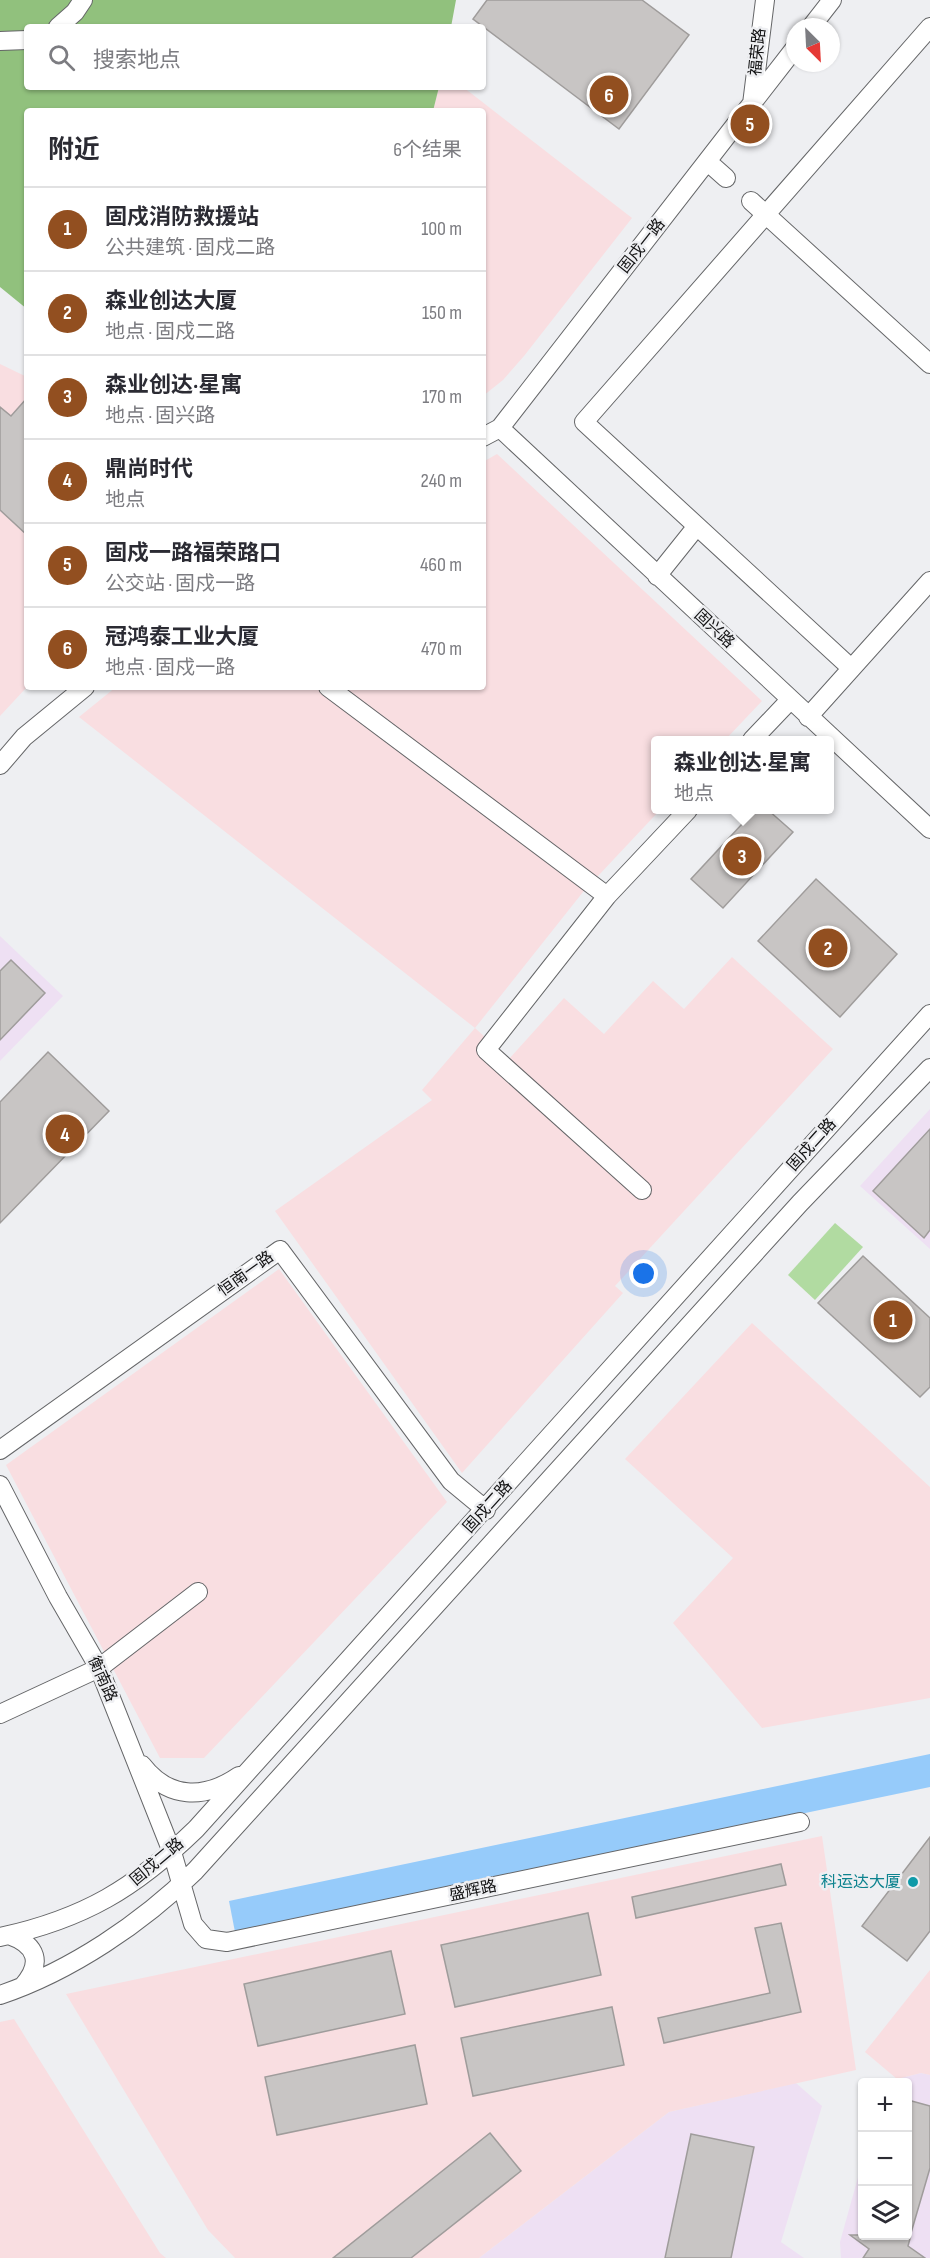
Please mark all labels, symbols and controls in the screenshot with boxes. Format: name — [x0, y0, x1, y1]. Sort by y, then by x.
north arrow — [786, 18, 840, 72]
search box — [24, 24, 486, 90]
street label: 福荣路 — [746, 27, 770, 77]
icon: search — [45, 41, 78, 74]
text: 搜索地点 — [93, 47, 181, 74]
pin: 6 — [590, 72, 628, 118]
pin: 5 — [730, 102, 770, 146]
text: 附近 — [48, 135, 100, 166]
text: 6个结果 — [393, 138, 462, 162]
text: 固戍消防救援站 — [105, 204, 259, 231]
street label: 固戍一路 — [615, 215, 669, 277]
text: 1 — [64, 217, 71, 241]
text: 100 m — [421, 217, 462, 241]
text: 公共建筑 · 固戍二路 — [105, 236, 275, 260]
text: 森业创达大厦 — [105, 288, 237, 315]
text: 2 — [63, 301, 72, 325]
text: 150 m — [422, 301, 462, 325]
text: 地点 · 固戍二路 — [105, 320, 235, 344]
text: 森业创达·星寓 — [105, 372, 242, 399]
text: 3 — [63, 385, 72, 409]
text: 170 m — [422, 385, 462, 409]
text: 地点 · 固兴路 — [105, 404, 215, 428]
text: 鼎尚时代 — [105, 456, 193, 483]
text: 4 — [63, 469, 72, 493]
text: 240 m — [421, 469, 462, 493]
text: 地点 — [105, 488, 145, 512]
text: 固戍一路福荣路口 — [105, 540, 281, 567]
text: 5 — [63, 553, 72, 577]
text: 460 m — [420, 553, 462, 577]
text: 公交站 · 固戍一路 — [105, 572, 255, 596]
street label: 固兴路 — [690, 606, 738, 652]
text: 冠鸿泰工业大厦 — [105, 624, 259, 651]
text: 6 — [63, 637, 72, 661]
text: 470 m — [421, 637, 462, 661]
text: 地点 · 固戍一路 — [105, 656, 235, 680]
popup — [651, 736, 834, 814]
text: 森业创达·星寓 — [674, 750, 811, 777]
text: 地点 — [674, 782, 714, 806]
pin: 3 — [722, 834, 762, 878]
pin: 2 — [808, 926, 848, 970]
pin: 4 — [46, 1112, 84, 1156]
street label: 固戍二路 — [784, 1115, 840, 1175]
street label: 恒南一路 — [215, 1248, 277, 1300]
your location — [629, 1259, 658, 1288]
pin: 1 — [874, 1298, 912, 1342]
street label: 固戍二路 — [460, 1477, 516, 1537]
street label: 衡南路 — [84, 1653, 120, 1705]
street label: 固戍二路 — [126, 1834, 188, 1890]
place label: 科运达大厦 — [821, 1873, 901, 1892]
marker: 科运达大厦 — [906, 1875, 920, 1889]
street label: 盛辉路 — [448, 1877, 498, 1905]
map controls — [858, 2078, 912, 2240]
button: + — [858, 2078, 912, 2132]
button: − — [858, 2132, 912, 2186]
button: layers — [858, 2186, 912, 2240]

